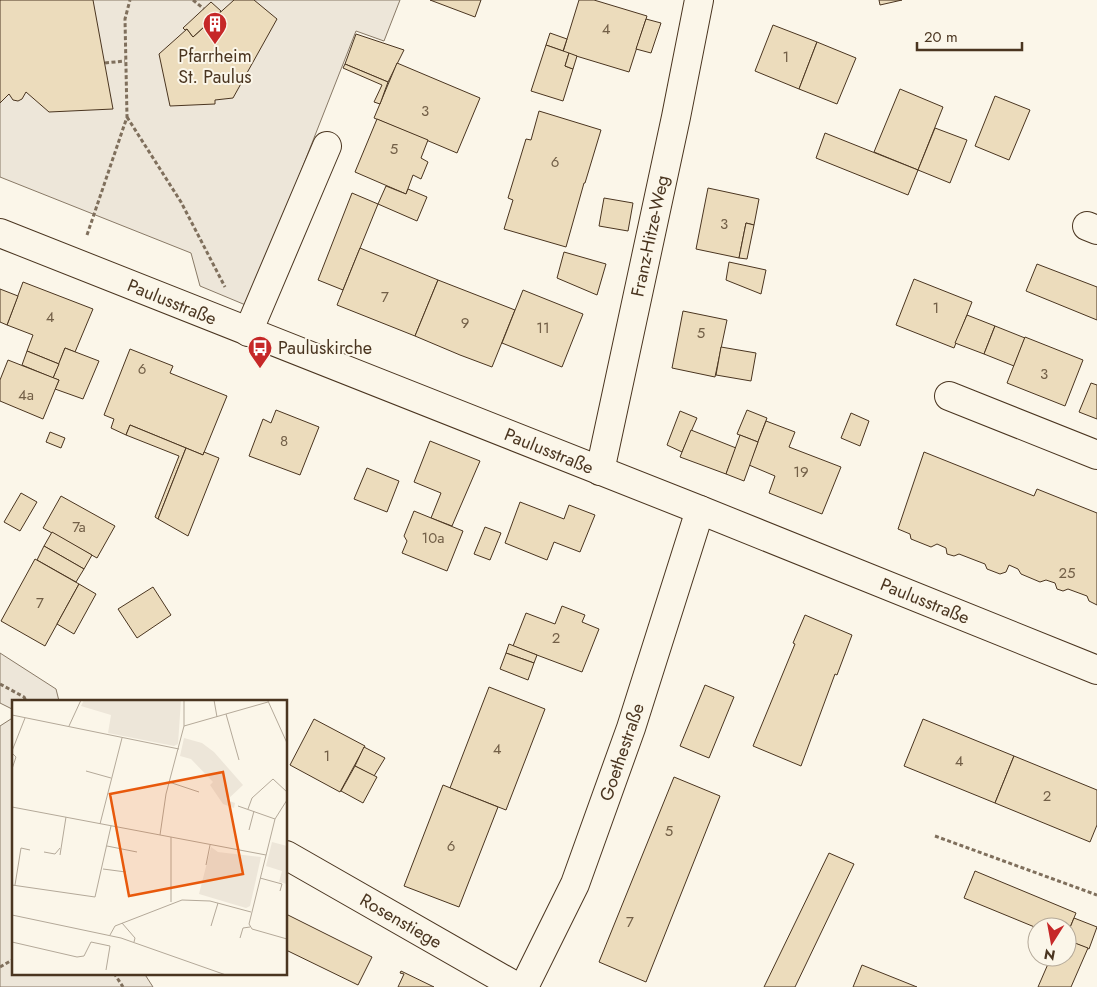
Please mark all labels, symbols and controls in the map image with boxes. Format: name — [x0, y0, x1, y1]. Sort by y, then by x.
building icon: Pfarrheim St. Paulus — [202, 11, 228, 45]
house number: 4 — [602, 18, 611, 40]
scale bar — [917, 20, 1022, 52]
text: 20 m — [924, 26, 958, 48]
place label: Pfarrheim St. Paulus — [178, 43, 252, 90]
house number: 1 — [783, 46, 789, 68]
house number: 3 — [421, 100, 429, 122]
house number: 5 — [390, 138, 398, 160]
house number: 6 — [551, 151, 559, 173]
street label: Franz-Hitze-Weg — [624, 173, 676, 299]
house number: 3 — [720, 213, 728, 235]
street label: Paulusstraße — [123, 272, 221, 332]
house number: 7 — [381, 286, 389, 308]
house number: 1 — [933, 297, 939, 319]
house number: 4 — [46, 306, 55, 328]
house number: 9 — [461, 312, 469, 334]
house number: 11 — [536, 317, 550, 339]
house number: 5 — [697, 322, 705, 344]
bus stop icon: Pauluskirche — [247, 335, 273, 369]
place label: Pauluskirche — [278, 335, 372, 361]
house number: 6 — [138, 358, 146, 380]
house number: 3 — [1040, 363, 1048, 385]
house number: 4a — [18, 384, 34, 406]
street label: Paulusstraße — [500, 421, 598, 481]
house number: 8 — [280, 430, 288, 452]
house number: 19 — [793, 461, 809, 483]
house number: 7a — [72, 516, 86, 538]
house number: 10a — [422, 527, 444, 549]
house number: 25 — [1059, 562, 1076, 584]
street label: Paulusstraße — [876, 571, 974, 631]
house number: 7 — [36, 592, 44, 614]
house number: 2 — [552, 627, 560, 649]
inset map — [12, 700, 288, 974]
street label: Goethestraße — [593, 700, 651, 804]
house number: 4 — [493, 738, 502, 760]
house number: 1 — [324, 745, 330, 767]
house number: 4 — [955, 750, 964, 772]
house number: 2 — [1043, 785, 1051, 807]
house number: 5 — [665, 820, 673, 842]
house number: 6 — [447, 835, 455, 857]
street label: Rosenstiege — [355, 887, 447, 955]
house number: 7 — [626, 911, 634, 933]
north arrow — [1027, 917, 1077, 967]
text: N — [1042, 944, 1057, 966]

